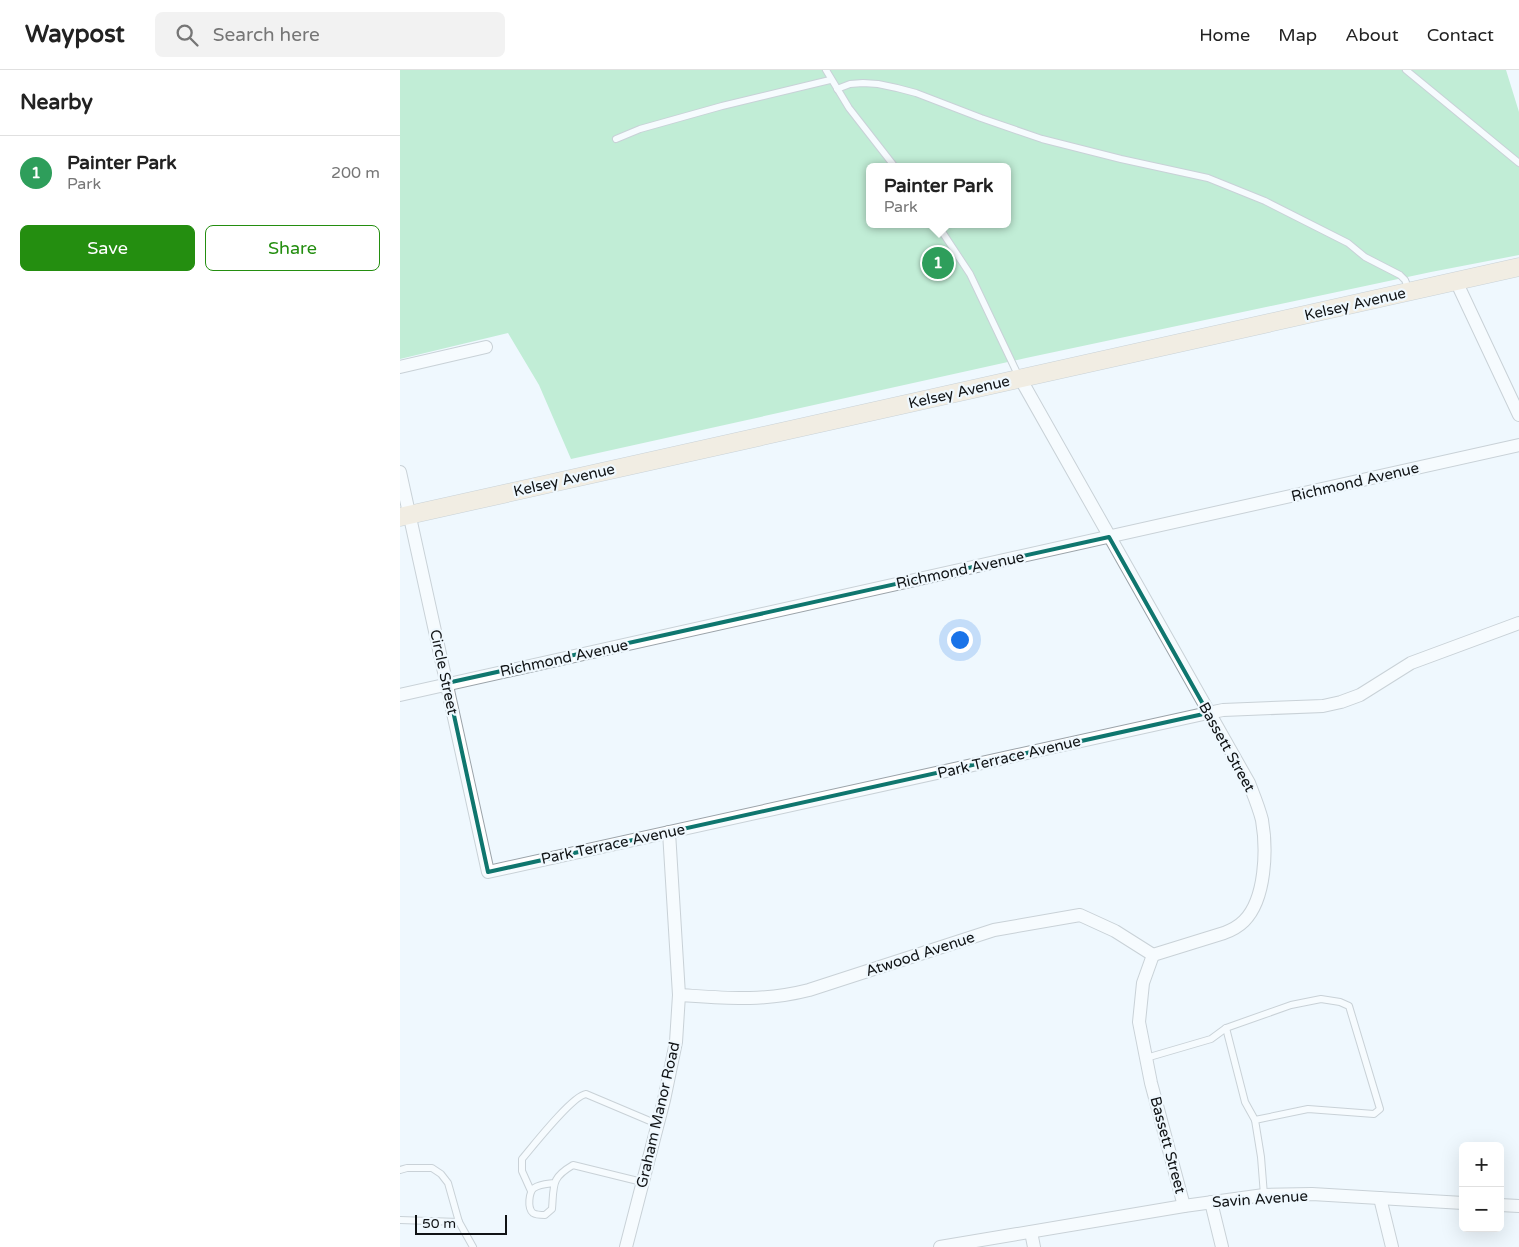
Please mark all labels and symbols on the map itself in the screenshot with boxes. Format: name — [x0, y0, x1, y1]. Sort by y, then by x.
pin: 1 — [922, 244, 954, 282]
street label: Kelsey Avenue — [1303, 284, 1407, 324]
street label: Kelsey Avenue — [907, 372, 1011, 412]
street label: Richmond Avenue — [1289, 459, 1421, 505]
street label: Kelsey Avenue — [512, 460, 616, 500]
street label: Richmond Avenue — [894, 548, 1026, 592]
your location — [947, 627, 973, 653]
street label: Circle Street — [426, 628, 462, 717]
street label: Richmond Avenue — [498, 636, 630, 680]
street label: Bassett Street — [1195, 699, 1259, 795]
street label: Park Terrace Avenue — [936, 732, 1082, 782]
street label: Park Terrace Avenue — [539, 820, 687, 868]
street label: Atwood Avenue — [863, 928, 977, 980]
street label: Graham Manor Road — [632, 1040, 684, 1190]
street label: Bassett Street — [1146, 1094, 1190, 1196]
street label: Savin Avenue — [1212, 1187, 1308, 1211]
scale bar — [415, 1212, 508, 1235]

